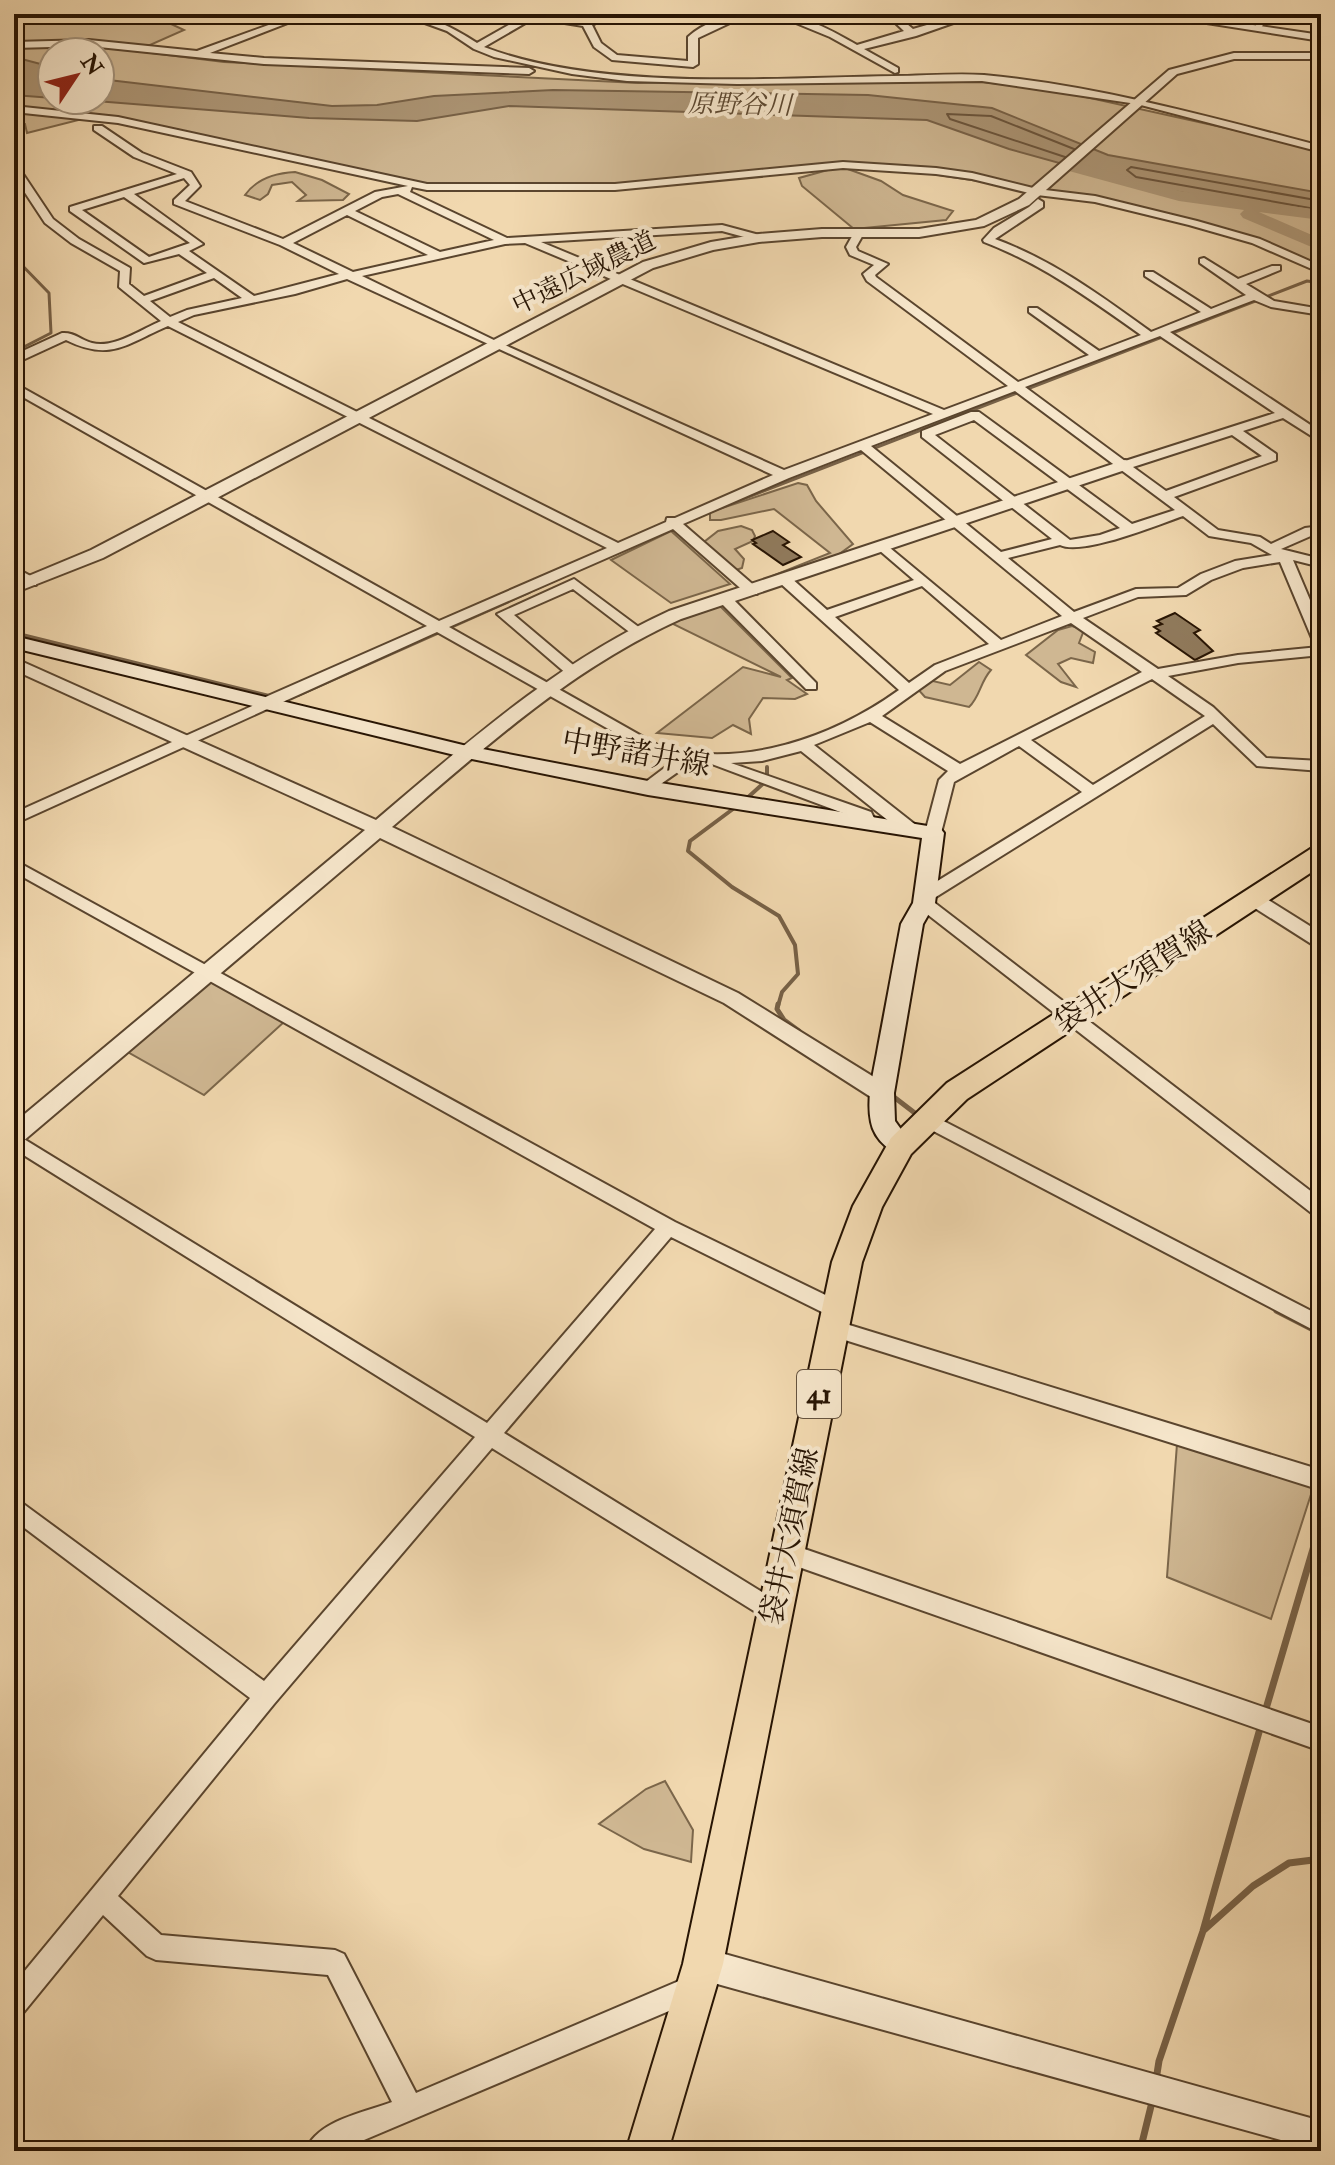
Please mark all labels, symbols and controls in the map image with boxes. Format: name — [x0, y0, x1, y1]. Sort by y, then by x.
north arrow — [36, 36, 116, 116]
text: N — [74, 48, 109, 81]
water label: 原野谷川 — [688, 88, 795, 122]
street label: 中遠広域農道 — [507, 224, 661, 322]
street label: 中野諸井線 — [559, 722, 713, 784]
street label: 袋井大須賀線 — [1047, 912, 1219, 1042]
road number: 41 — [797, 1370, 841, 1418]
street label: 袋井大須賀線 — [753, 1444, 827, 1628]

